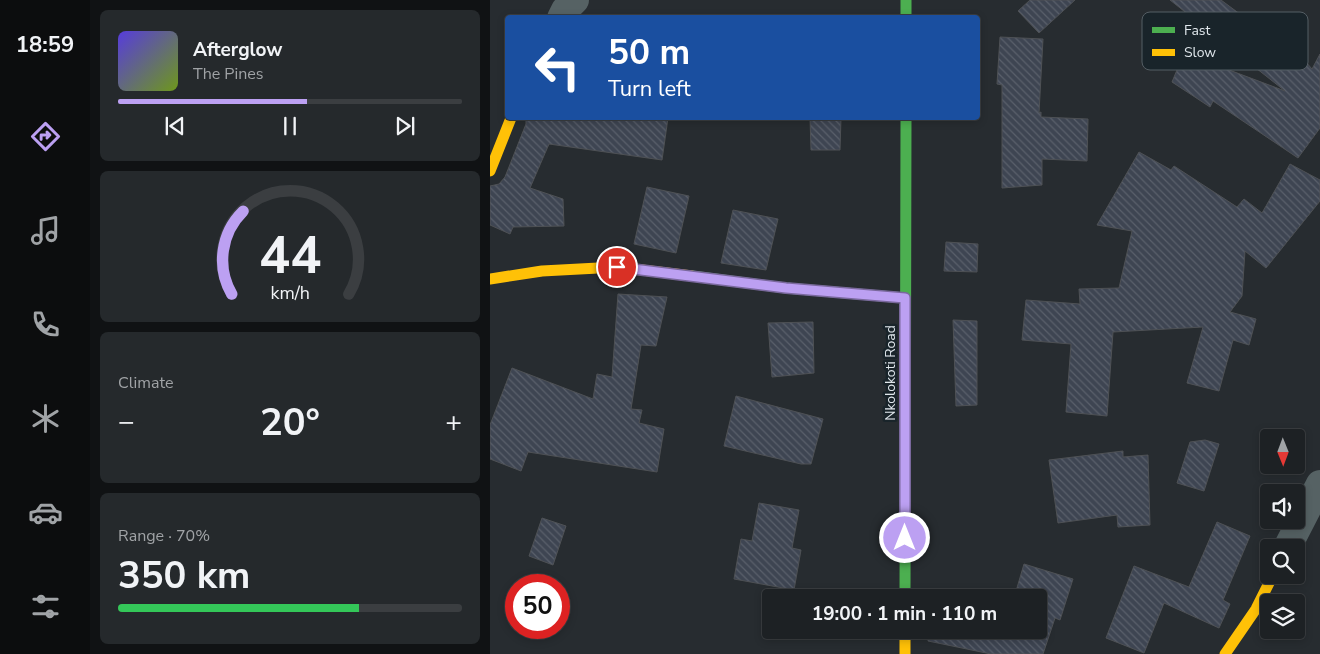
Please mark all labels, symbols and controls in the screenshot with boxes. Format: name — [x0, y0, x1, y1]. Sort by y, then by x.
legend — [1142, 12, 1308, 70]
text: Fast — [1184, 21, 1210, 40]
text: 50 m — [608, 29, 690, 76]
text: 18:59 — [16, 30, 74, 60]
icon: left — [525, 35, 590, 100]
text: Afterglow — [193, 37, 283, 63]
text: Slow — [1184, 43, 1216, 62]
text: The Pines — [193, 63, 263, 85]
text: Turn left — [608, 74, 691, 104]
icon: previous — [161, 112, 189, 140]
icon: pause — [276, 112, 304, 140]
icon: next — [391, 112, 419, 140]
icon: directions — [28, 119, 63, 154]
icon: music — [28, 213, 63, 248]
text: 44 — [259, 220, 321, 291]
pin — [596, 246, 638, 288]
icon: arrive — [603, 253, 631, 281]
text: km/h — [270, 281, 310, 305]
icon: phone — [28, 307, 63, 342]
street label: Nkolokoti Road — [881, 325, 900, 421]
text: Climate — [118, 372, 173, 394]
text: 20° — [260, 397, 320, 448]
icon: climate — [28, 401, 63, 436]
text: − — [118, 403, 135, 441]
text: + — [445, 403, 462, 441]
north arrow — [1260, 429, 1305, 474]
map controls — [1260, 429, 1305, 639]
button: sound — [1260, 484, 1305, 529]
icon: car — [28, 495, 63, 530]
position arrow — [878, 511, 930, 563]
text: Range · 70% — [118, 525, 210, 547]
button: search — [1260, 539, 1305, 584]
text: 350 km — [118, 550, 250, 601]
speed limit sign: 50 — [505, 574, 570, 639]
icon: filters — [28, 589, 63, 624]
button: layers — [1260, 594, 1305, 639]
text: 19:00 · 1 min · 110 m — [812, 601, 997, 627]

